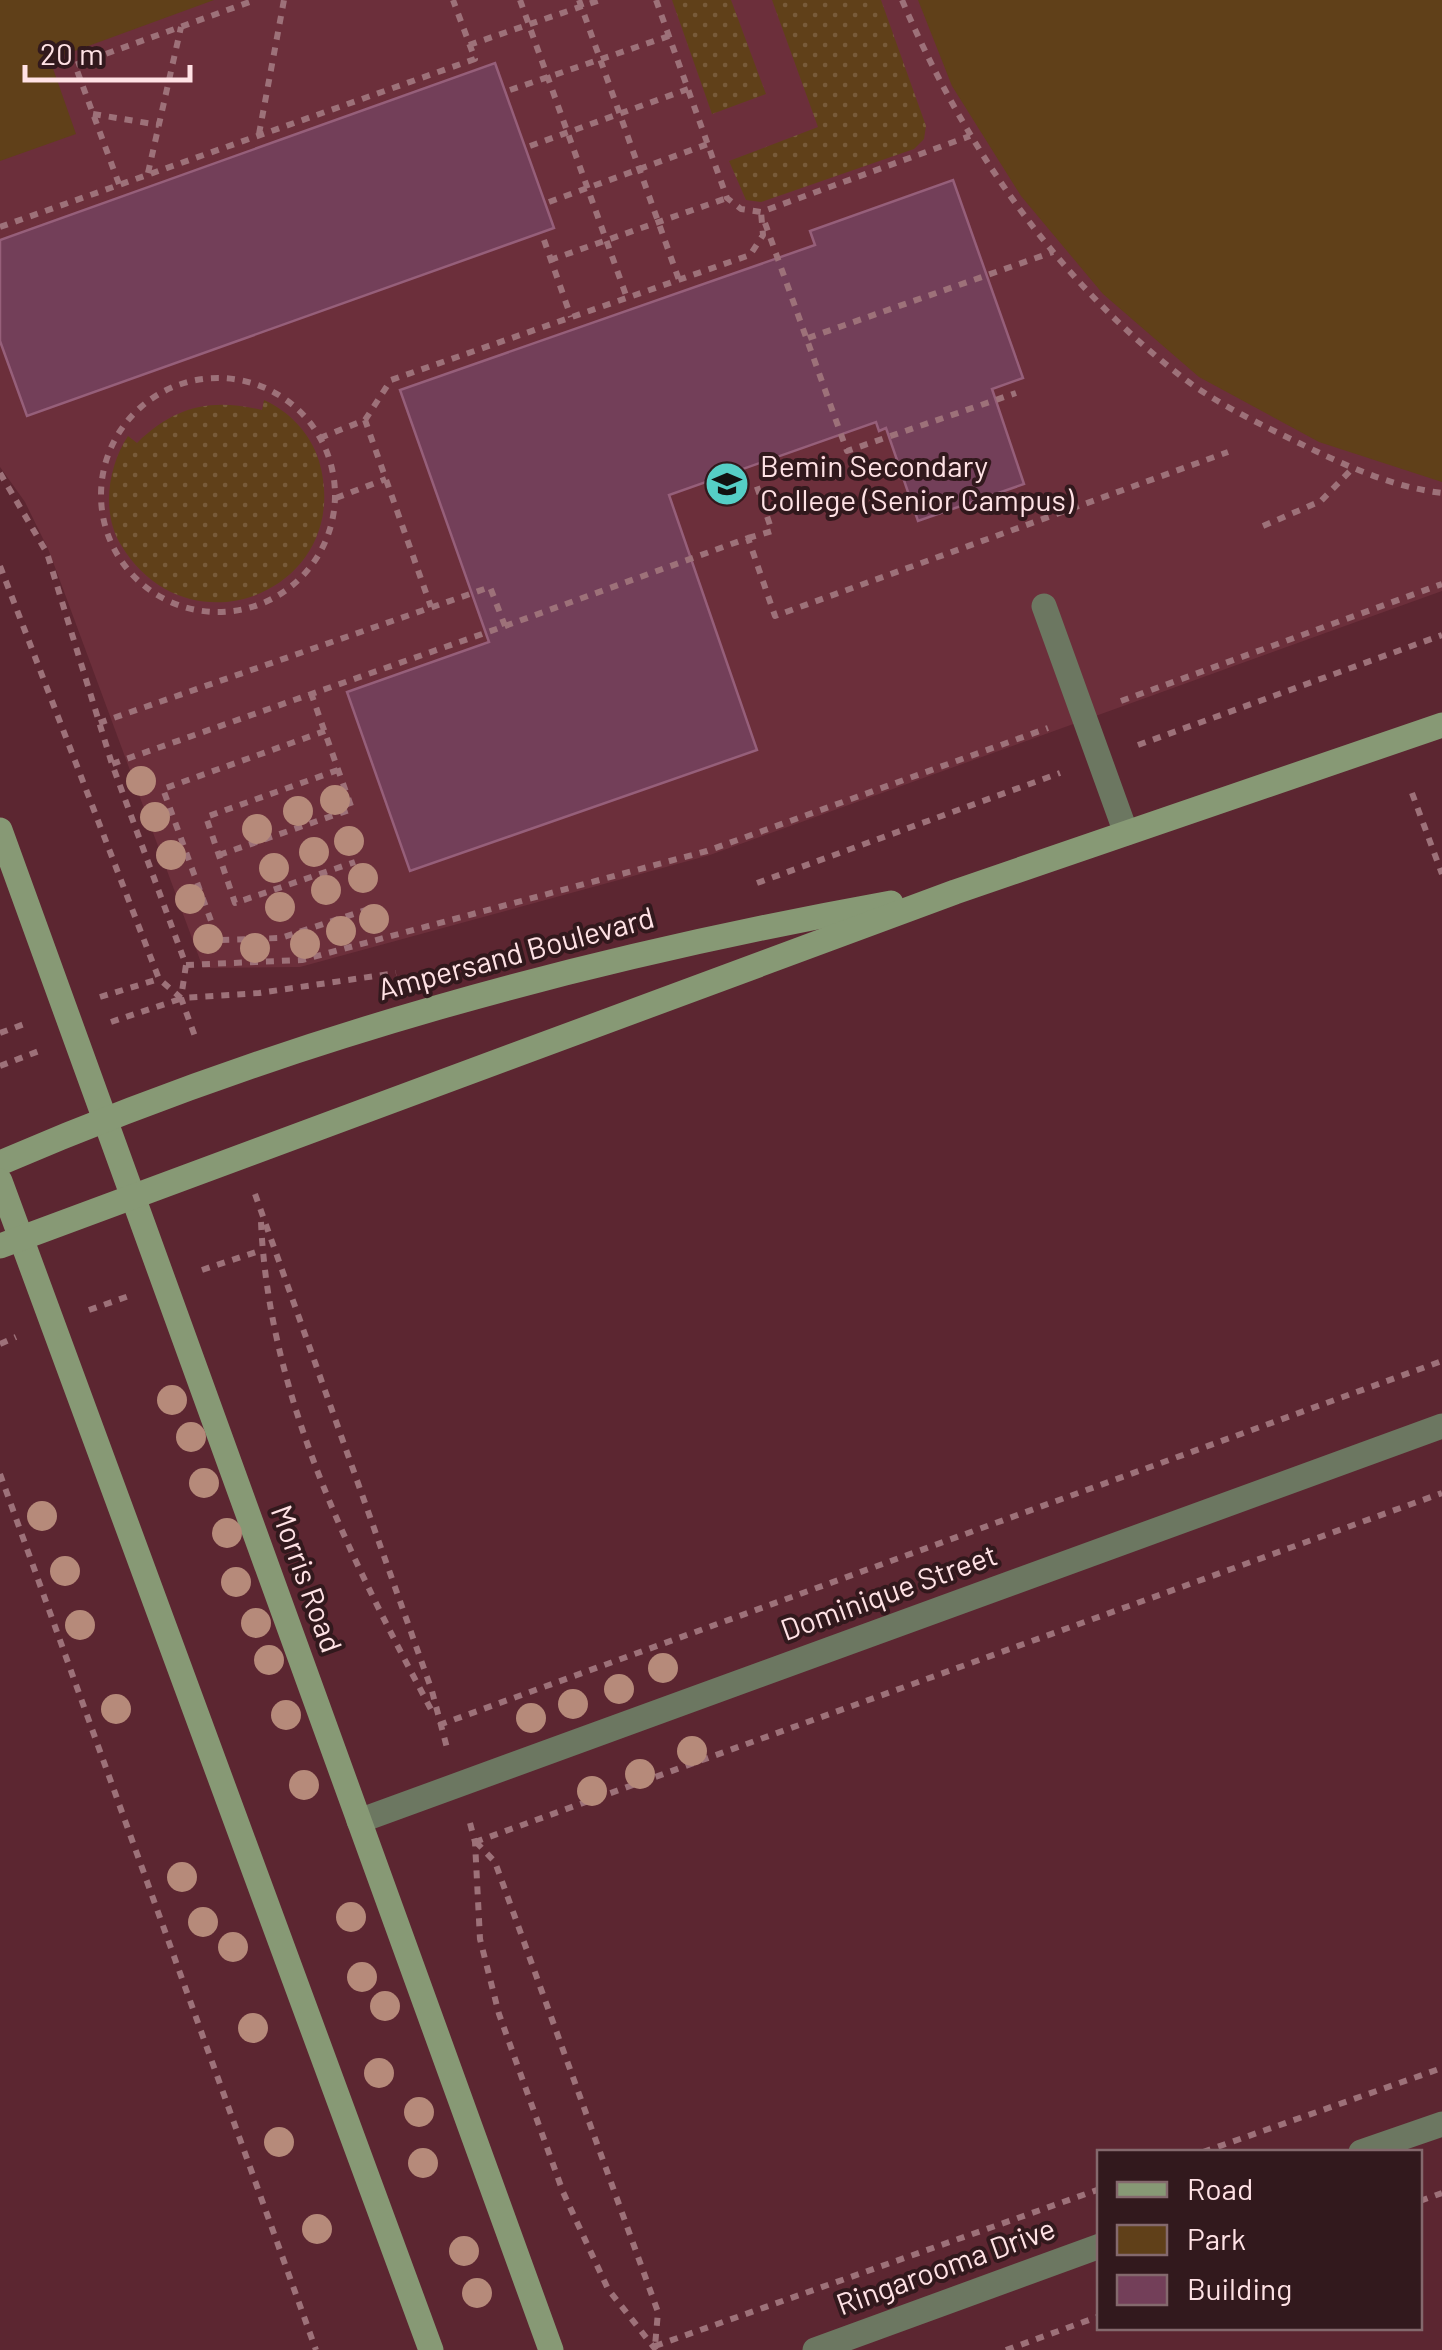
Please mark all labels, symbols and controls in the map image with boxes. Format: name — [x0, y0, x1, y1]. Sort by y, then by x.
scale bar — [25, 20, 190, 82]
text: 20 m — [40, 35, 104, 71]
place label: Bemin Secondary College (Senior Campus) — [760, 447, 1074, 517]
school or university icon: Bemin Secondary College (Senior Campus) — [704, 461, 750, 507]
street label: Ampersand Boulevard — [373, 898, 658, 1006]
street label: Morris Road — [265, 1500, 351, 1657]
street label: Dominique Street — [775, 1535, 1001, 1647]
legend — [1097, 2150, 1422, 2330]
text: Road — [1187, 2170, 1253, 2206]
street label: Ringarooma Drive — [831, 2209, 1060, 2321]
text: Park — [1187, 2220, 1246, 2256]
text: Building — [1187, 2270, 1292, 2306]

